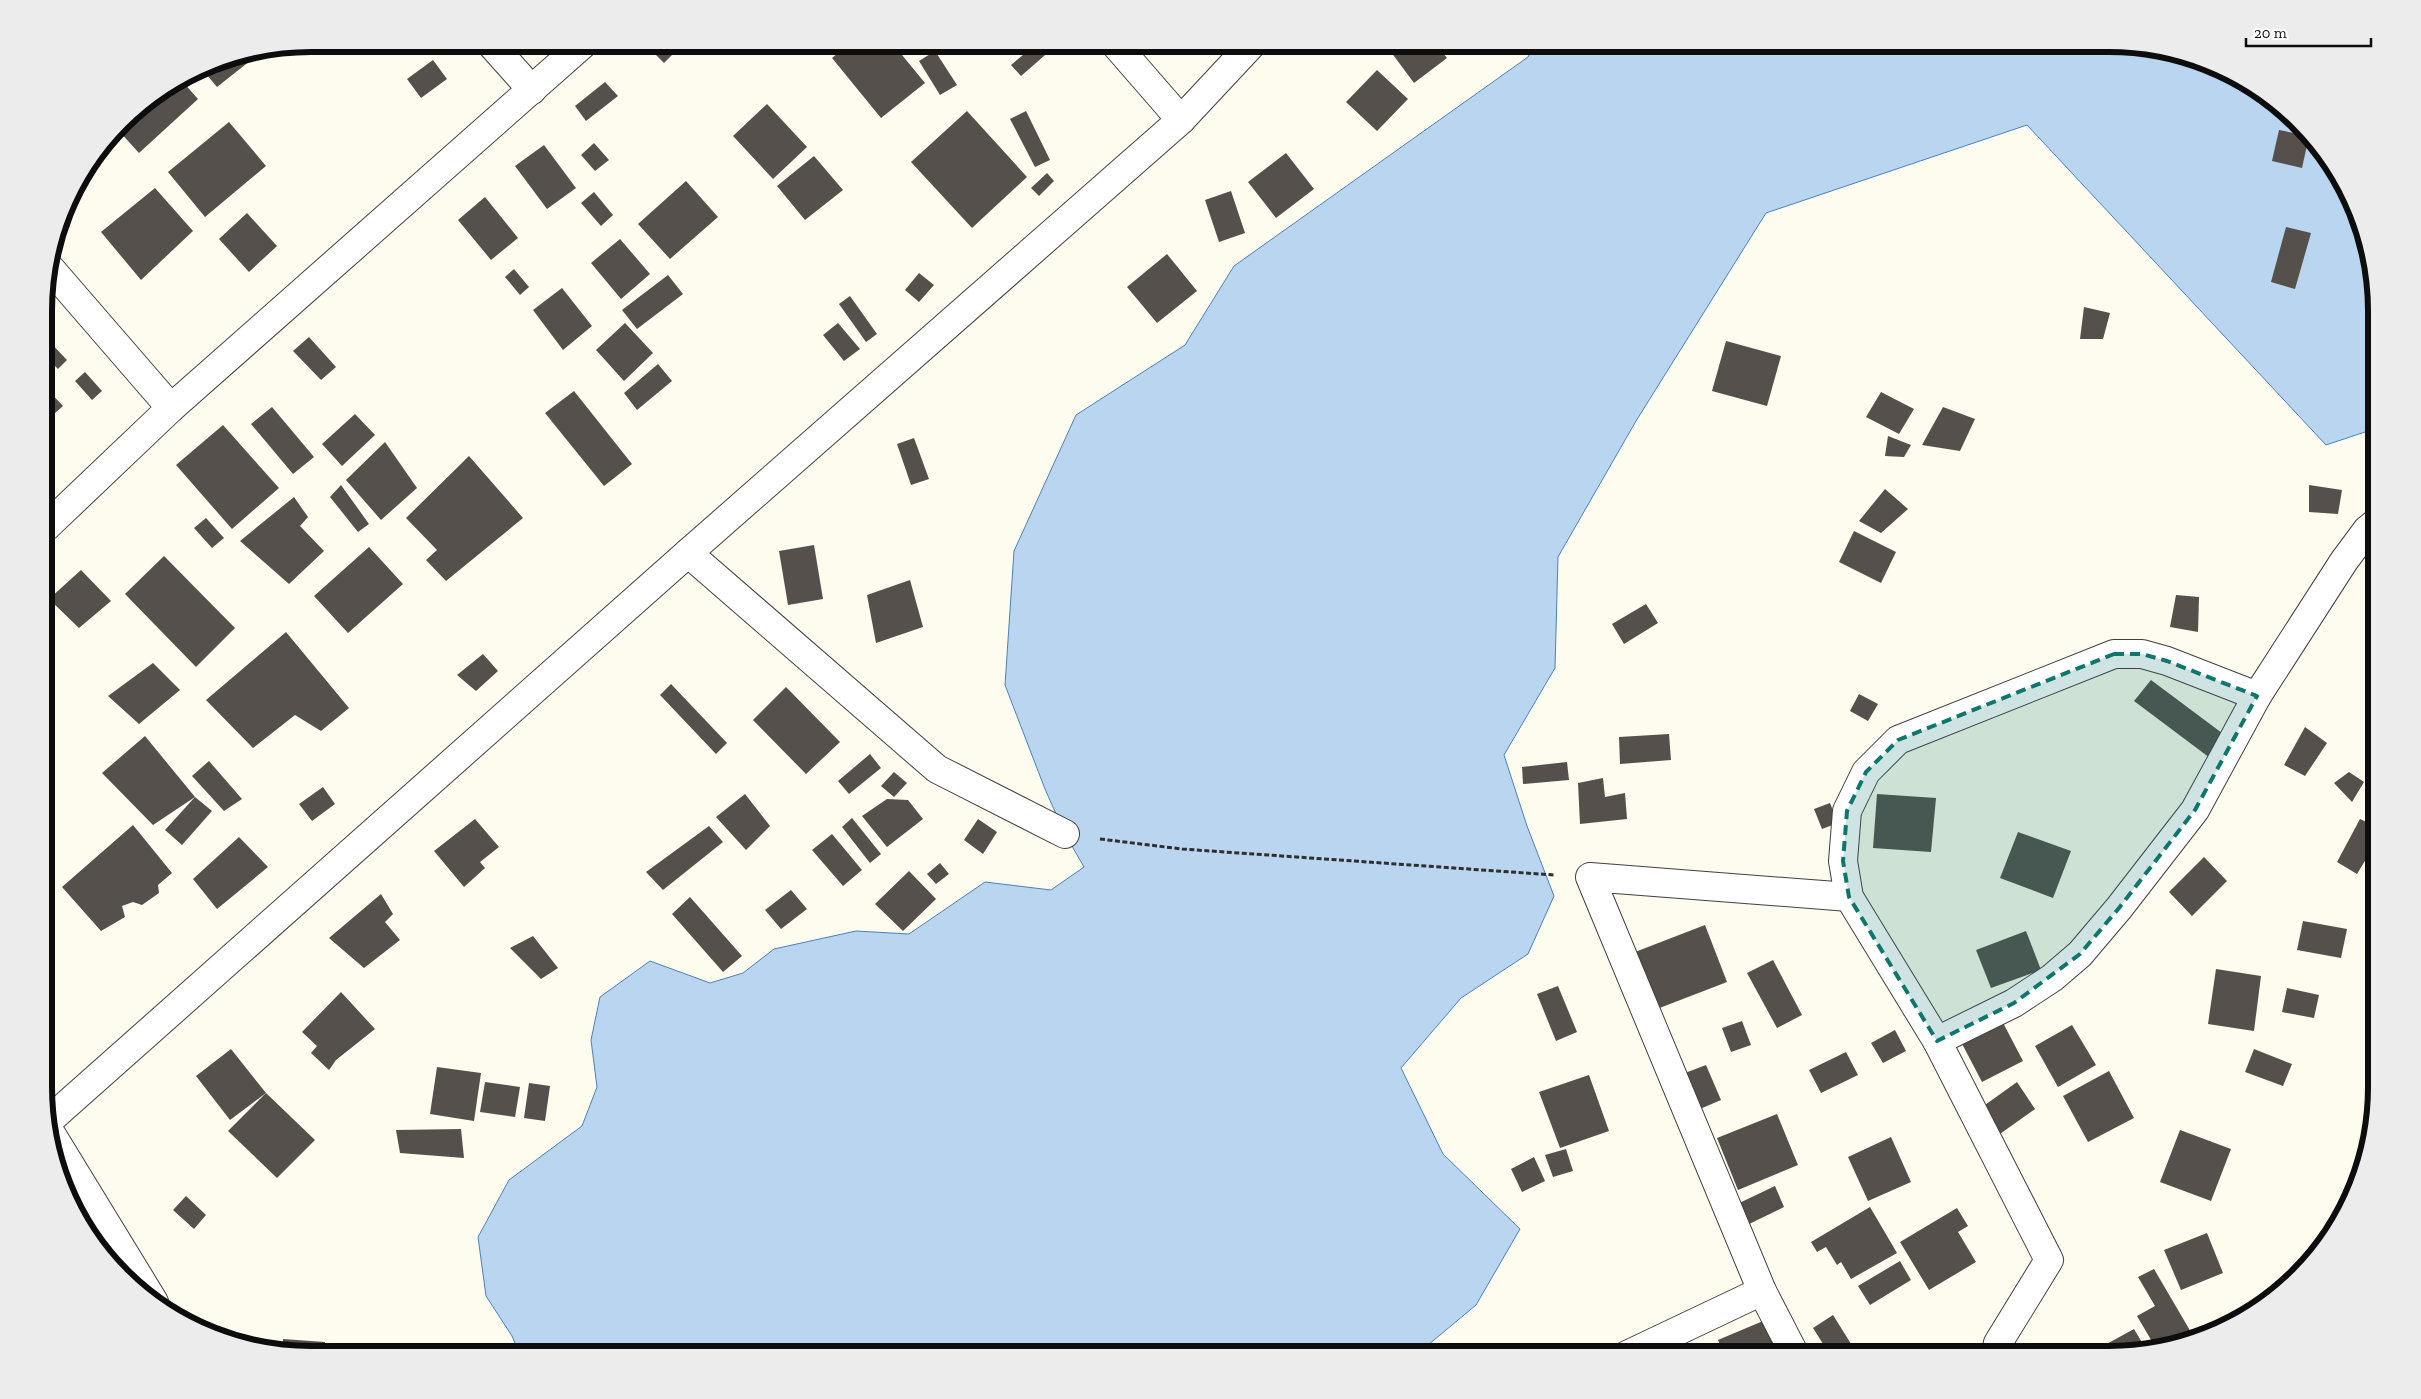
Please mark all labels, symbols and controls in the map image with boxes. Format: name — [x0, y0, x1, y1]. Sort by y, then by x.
scale bar — [2246, 15, 2371, 47]
text: 20 m — [2254, 24, 2287, 42]

